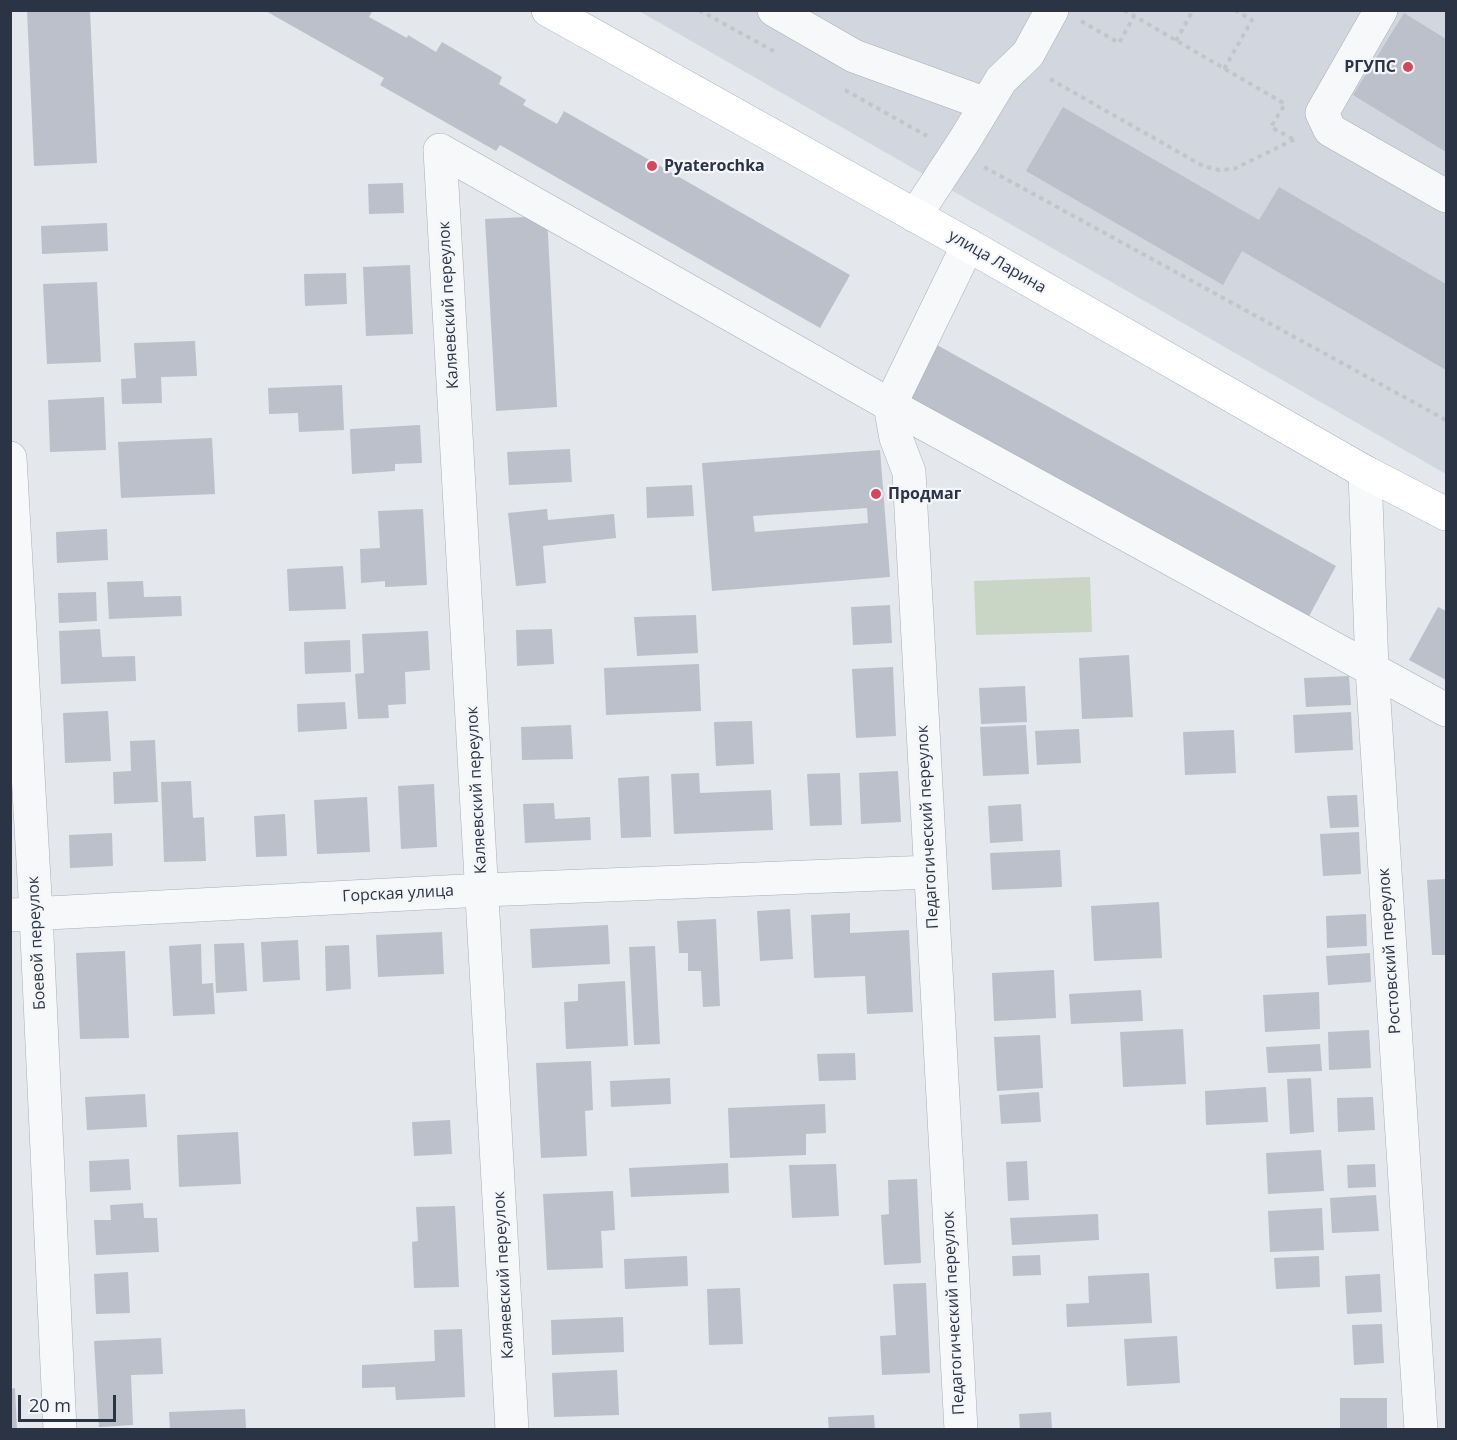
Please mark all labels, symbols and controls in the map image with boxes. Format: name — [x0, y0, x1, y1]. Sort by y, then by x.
place label: РГУПС — [1344, 57, 1396, 77]
marker: РГУПС — [1401, 60, 1415, 74]
place label: Pyaterochka — [664, 156, 765, 176]
marker: Pyaterochka — [645, 159, 659, 173]
street label: Каляевский переулок — [435, 221, 463, 389]
street label: улица Ларина — [945, 226, 1049, 298]
place label: Продмаг — [888, 484, 961, 504]
marker: Продмаг — [869, 487, 883, 501]
street label: Каляевский переулок — [463, 706, 491, 874]
street label: Педагогический переулок — [913, 725, 943, 929]
street label: Ростовский переулок — [1375, 867, 1405, 1035]
street label: Боевой переулок — [24, 875, 50, 1011]
street label: Горская улица — [342, 881, 454, 907]
street label: Каляевский переулок — [490, 1191, 518, 1359]
street label: Педагогический переулок — [939, 1211, 969, 1415]
scale bar — [21, 1383, 118, 1421]
text: 20 m — [29, 1393, 71, 1417]

